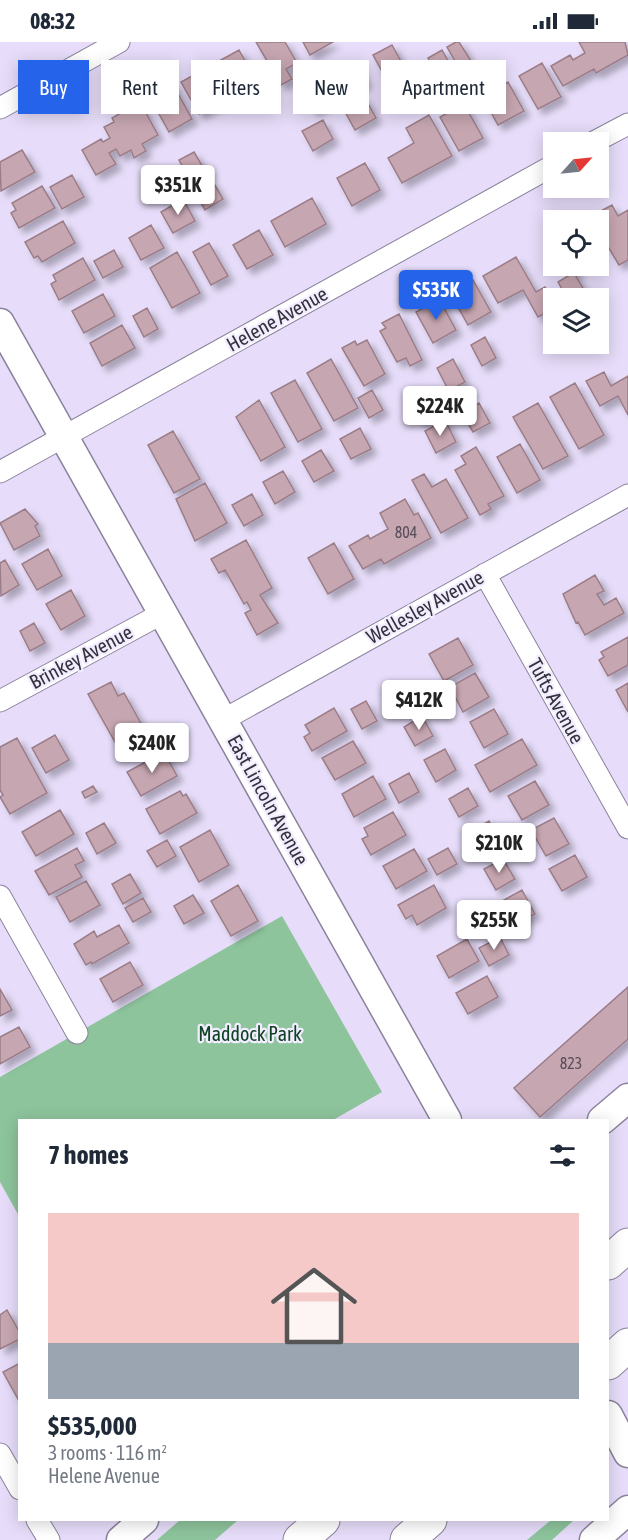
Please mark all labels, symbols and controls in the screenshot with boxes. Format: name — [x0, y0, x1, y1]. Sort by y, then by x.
text: 08:32 — [30, 8, 75, 34]
chip: Buy — [18, 60, 89, 114]
chip: Rent — [101, 60, 179, 114]
chip: Filters — [191, 60, 281, 114]
chip: New — [293, 60, 369, 114]
chip: Apartment — [381, 60, 506, 114]
north arrow — [543, 132, 609, 198]
map controls — [543, 132, 609, 354]
pin: $351K — [136, 165, 220, 216]
text: $351K — [155, 173, 201, 196]
button: locate — [543, 210, 609, 276]
pin: $535K — [394, 270, 478, 321]
text: $535K — [413, 278, 459, 301]
street label: Helene Avenue — [222, 281, 331, 356]
button: layers — [543, 288, 609, 354]
pin: $224K — [398, 386, 482, 437]
text: $224K — [417, 394, 463, 417]
house number: 804 — [395, 523, 417, 541]
street label: Wellesley Avenue — [362, 565, 487, 648]
street label: Brinkey Avenue — [25, 620, 136, 693]
street label: Tufts Avenue — [524, 654, 589, 747]
pin: $412K — [377, 680, 461, 731]
text: $412K — [396, 688, 442, 711]
pin: $240K — [110, 723, 194, 774]
text: $240K — [129, 731, 175, 754]
street label: East Lincoln Avenue — [223, 731, 314, 869]
pin: $210K — [457, 823, 541, 874]
text: $210K — [476, 831, 522, 854]
pin: $255K — [452, 900, 536, 951]
text: $255K — [471, 908, 517, 931]
park label: Maddock Park — [198, 1022, 302, 1045]
house number: 823 — [560, 1054, 582, 1072]
icon: filters — [546, 1139, 579, 1172]
text: 7 homes — [48, 1140, 128, 1170]
icon: home — [260, 1252, 368, 1360]
text: $535,000 — [48, 1411, 137, 1441]
text: 3 rooms · 116 m² — [48, 1441, 167, 1464]
text: Helene Avenue — [48, 1464, 160, 1487]

